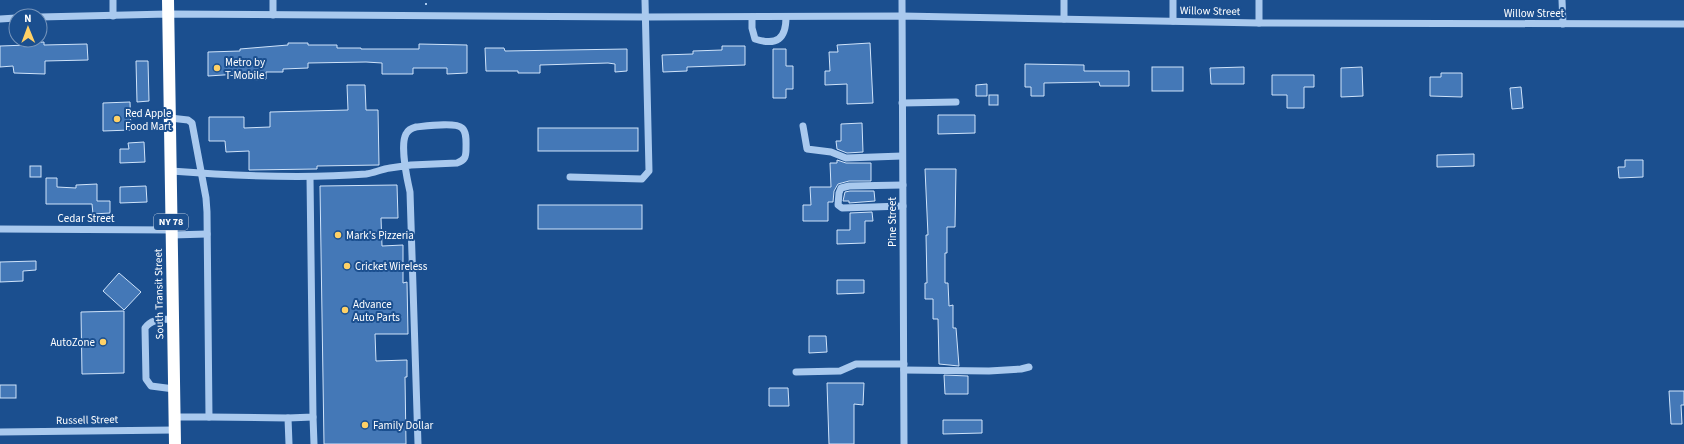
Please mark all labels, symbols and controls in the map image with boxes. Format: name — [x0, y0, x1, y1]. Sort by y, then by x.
street label: Willow Street — [1180, 3, 1241, 19]
street label: Willow Street — [1504, 6, 1565, 21]
north arrow — [8, 8, 48, 48]
text: N — [24, 11, 32, 26]
place label: Metro by T-Mobile — [225, 55, 265, 83]
marker: Metro by T-Mobile — [212, 63, 222, 73]
place label: Red Apple Food Mart — [125, 106, 172, 134]
marker: Red Apple Food Mart — [112, 114, 122, 124]
street label: Pine Street — [885, 197, 900, 247]
street label: Cedar Street — [58, 211, 115, 226]
road number: NY 78 — [154, 214, 188, 230]
place label: Mark's Pizzeria — [346, 228, 414, 243]
marker: Mark's Pizzeria — [333, 230, 343, 240]
street label: South Transit Street — [151, 248, 167, 340]
place label: Cricket Wireless — [355, 259, 428, 274]
marker: Cricket Wireless — [342, 261, 352, 271]
place label: Advance Auto Parts — [353, 297, 400, 325]
marker: Advance Auto Parts — [340, 305, 350, 315]
place label: AutoZone — [50, 335, 96, 350]
marker: AutoZone — [98, 337, 108, 347]
street label: Russell Street — [56, 412, 119, 428]
place label: Family Dollar — [373, 418, 433, 433]
marker: Family Dollar — [360, 420, 370, 430]

